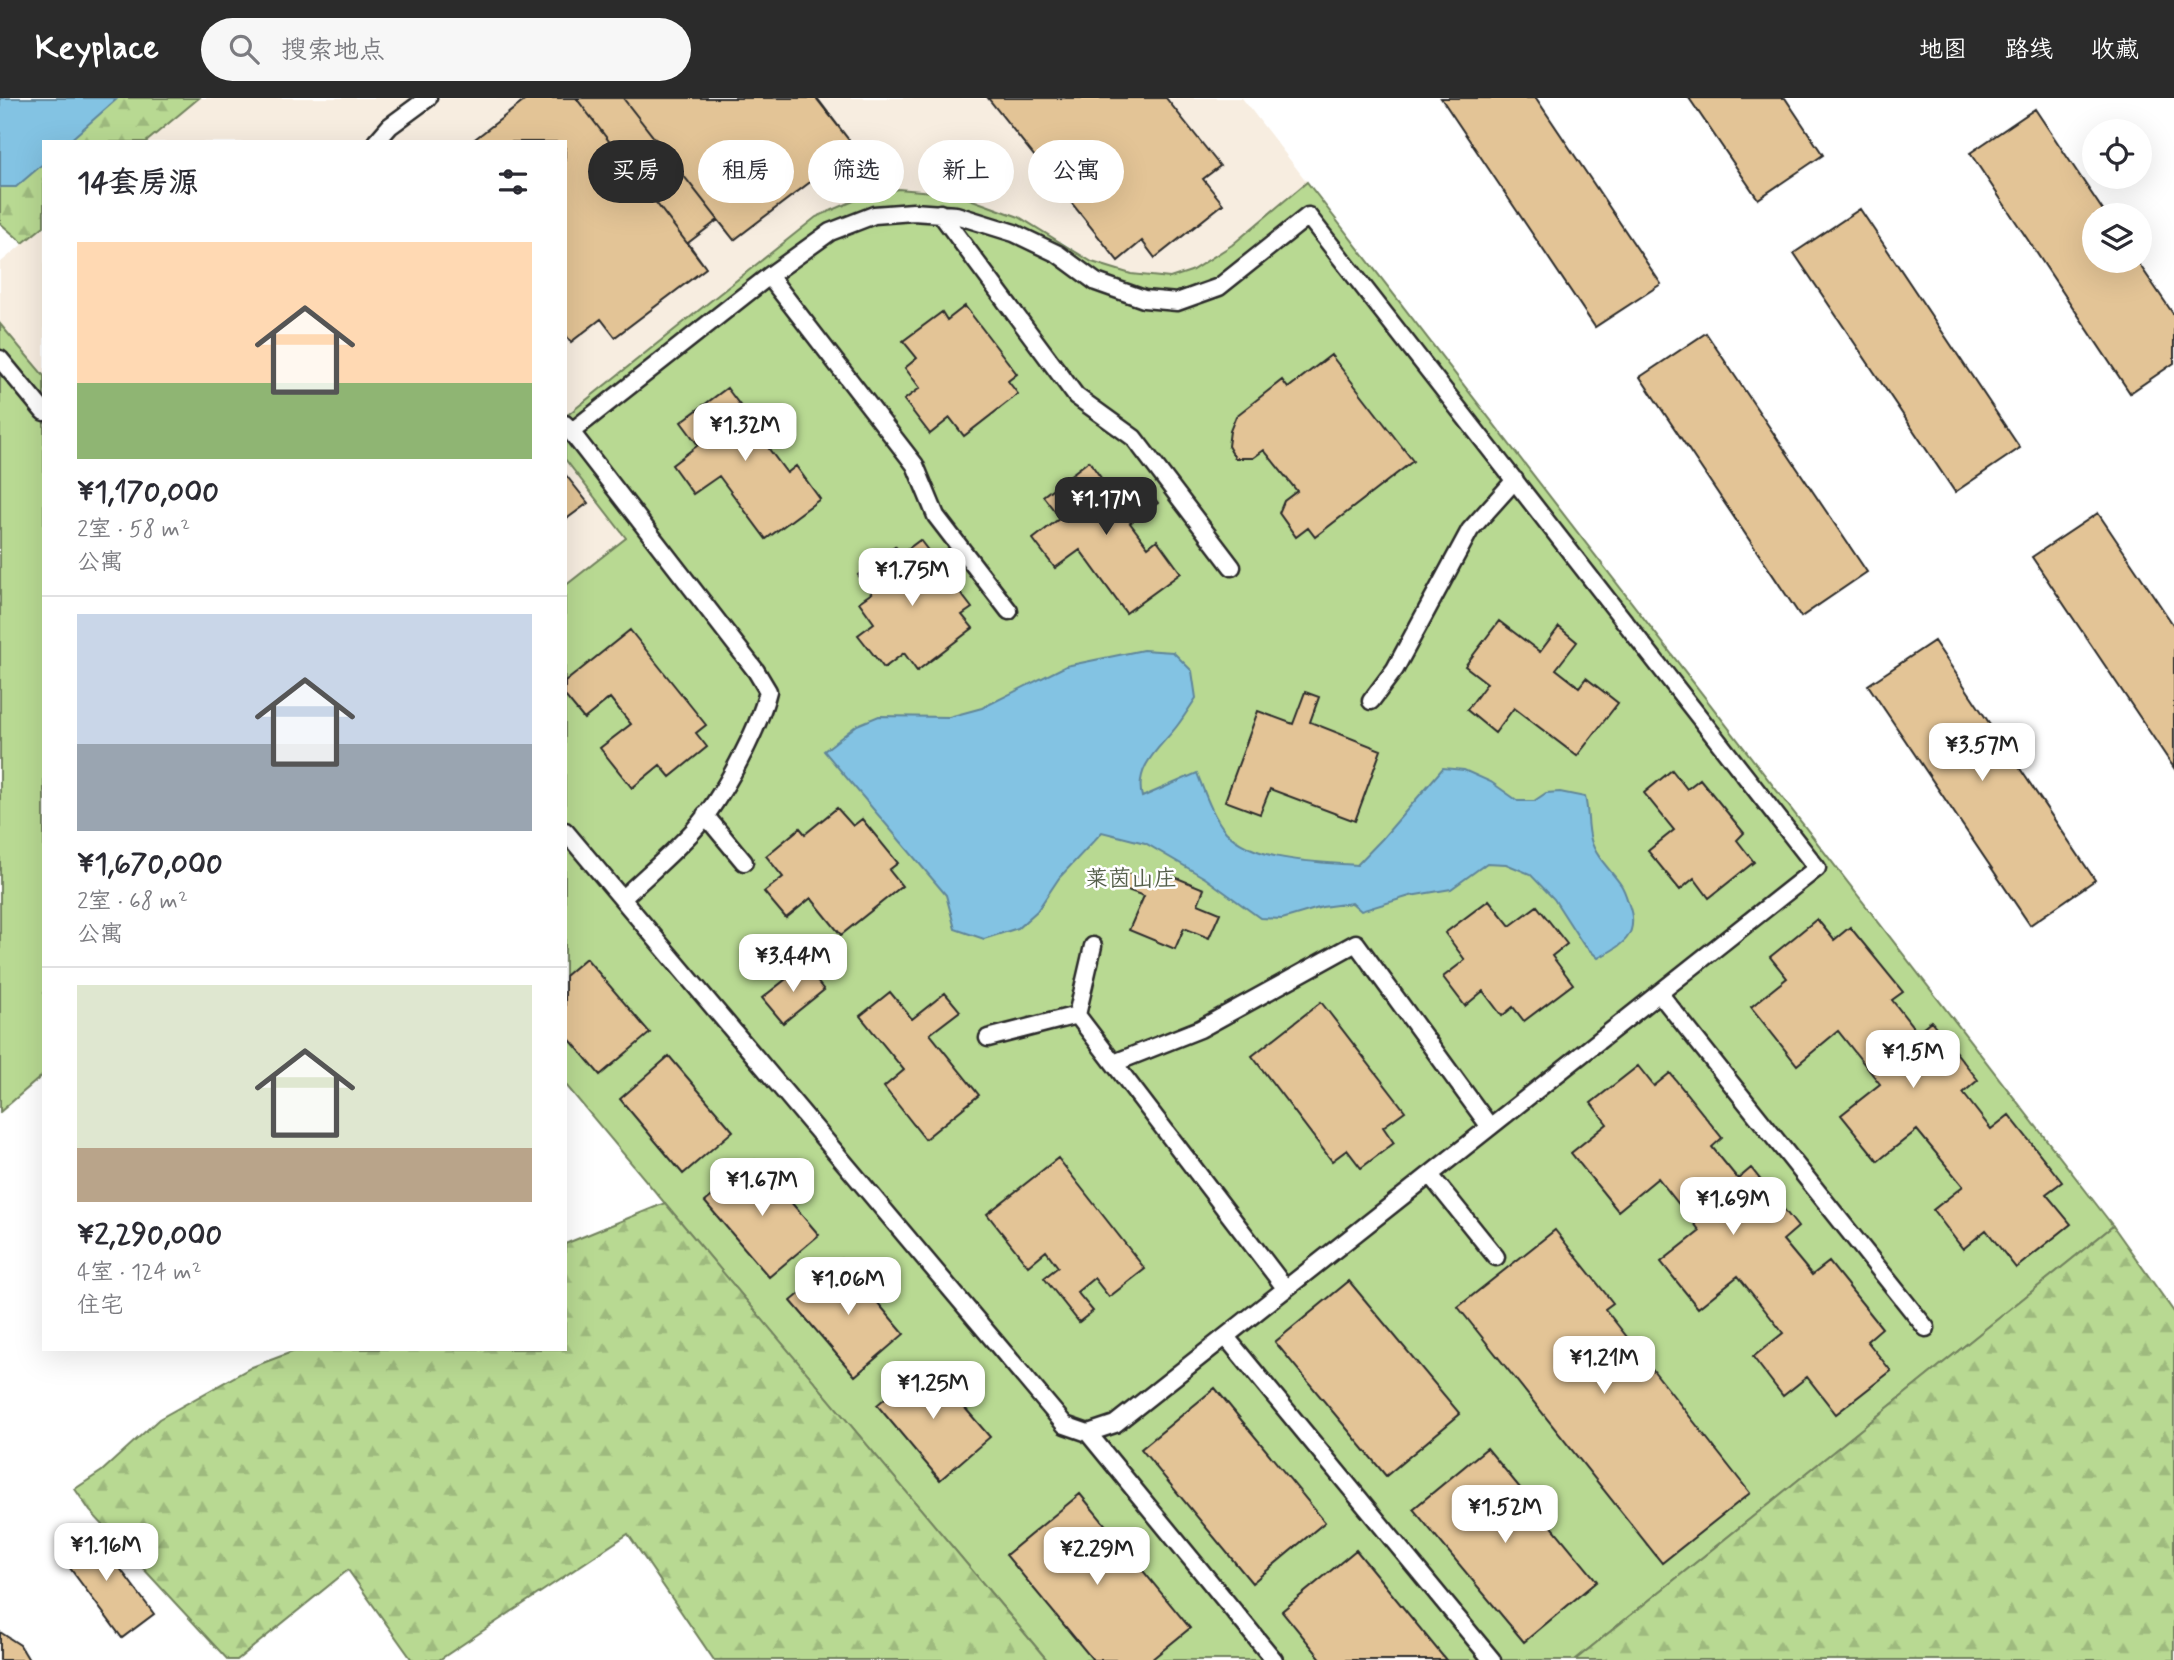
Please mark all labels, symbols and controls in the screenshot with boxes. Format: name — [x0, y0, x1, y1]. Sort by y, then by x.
search box — [201, 18, 691, 81]
text: Keyplace — [35, 27, 159, 71]
icon: search — [225, 30, 263, 68]
text: 搜索地点 — [281, 34, 385, 68]
text: 地图 — [1919, 35, 1967, 66]
text: 路线 — [2005, 35, 2053, 66]
text: 收藏 — [2091, 35, 2139, 66]
map controls — [2082, 119, 2152, 273]
button: locate — [2082, 119, 2152, 189]
chip: 买房 — [588, 140, 684, 203]
chip: 租房 — [698, 140, 794, 203]
chip: 筛选 — [808, 140, 904, 203]
chip: 新上 — [918, 140, 1014, 203]
chip: 公寓 — [1028, 140, 1124, 203]
icon: filters — [494, 163, 532, 201]
text: 14套房源 — [77, 164, 199, 203]
button: layers — [2082, 203, 2152, 273]
icon: home — [242, 287, 368, 413]
pin: ¥1.32M — [688, 404, 802, 463]
text: ¥1.32M — [709, 411, 781, 441]
text: ¥1,170,000 — [77, 473, 219, 512]
pin: ¥1.17M — [1049, 478, 1163, 537]
text: ¥1.17M — [1071, 485, 1141, 515]
text: 2室 · 58 m² — [77, 515, 190, 545]
text: 公寓 — [77, 548, 123, 578]
pin: ¥1.75M — [855, 548, 969, 608]
text: ¥1.75M — [875, 556, 949, 586]
icon: home — [242, 659, 368, 785]
pin: ¥3.57M — [1925, 724, 2039, 783]
text: ¥3.57M — [1945, 731, 2019, 761]
text: ¥1,670,000 — [77, 845, 223, 884]
park label: 莱茵山庄 — [1085, 865, 1177, 895]
text: 2室 · 68 m² — [77, 887, 188, 917]
text: 公寓 — [77, 920, 123, 950]
pin: ¥3.44M — [736, 934, 850, 994]
text: ¥3.44M — [755, 942, 831, 972]
icon: home — [242, 1030, 368, 1156]
pin: ¥1.5M — [1864, 1030, 1962, 1090]
text: ¥1.5M — [1882, 1038, 1944, 1068]
pin: ¥1.67M — [705, 1158, 819, 1218]
text: ¥1.67M — [726, 1166, 798, 1196]
pin: ¥1.69M — [1676, 1178, 1790, 1237]
text: ¥1.69M — [1696, 1185, 1770, 1215]
text: ¥2,290,000 — [77, 1216, 222, 1255]
text: 4室 · 124 m² — [77, 1258, 202, 1288]
pin: ¥1.06M — [791, 1258, 905, 1317]
text: ¥1.06M — [811, 1265, 885, 1295]
text: 住宅 — [77, 1291, 123, 1321]
pin: ¥1.21M — [1547, 1336, 1661, 1396]
text: ¥1.21M — [1569, 1344, 1639, 1374]
pin: ¥1.25M — [876, 1362, 990, 1421]
text: ¥1.25M — [897, 1369, 969, 1399]
pin: ¥1.52M — [1448, 1486, 1562, 1545]
text: ¥1.52M — [1468, 1493, 1542, 1523]
pin: ¥1.16M — [49, 1524, 163, 1583]
pin: ¥2.29M — [1040, 1528, 1154, 1587]
text: ¥1.16M — [70, 1531, 142, 1561]
text: ¥2.29M — [1060, 1535, 1134, 1565]

